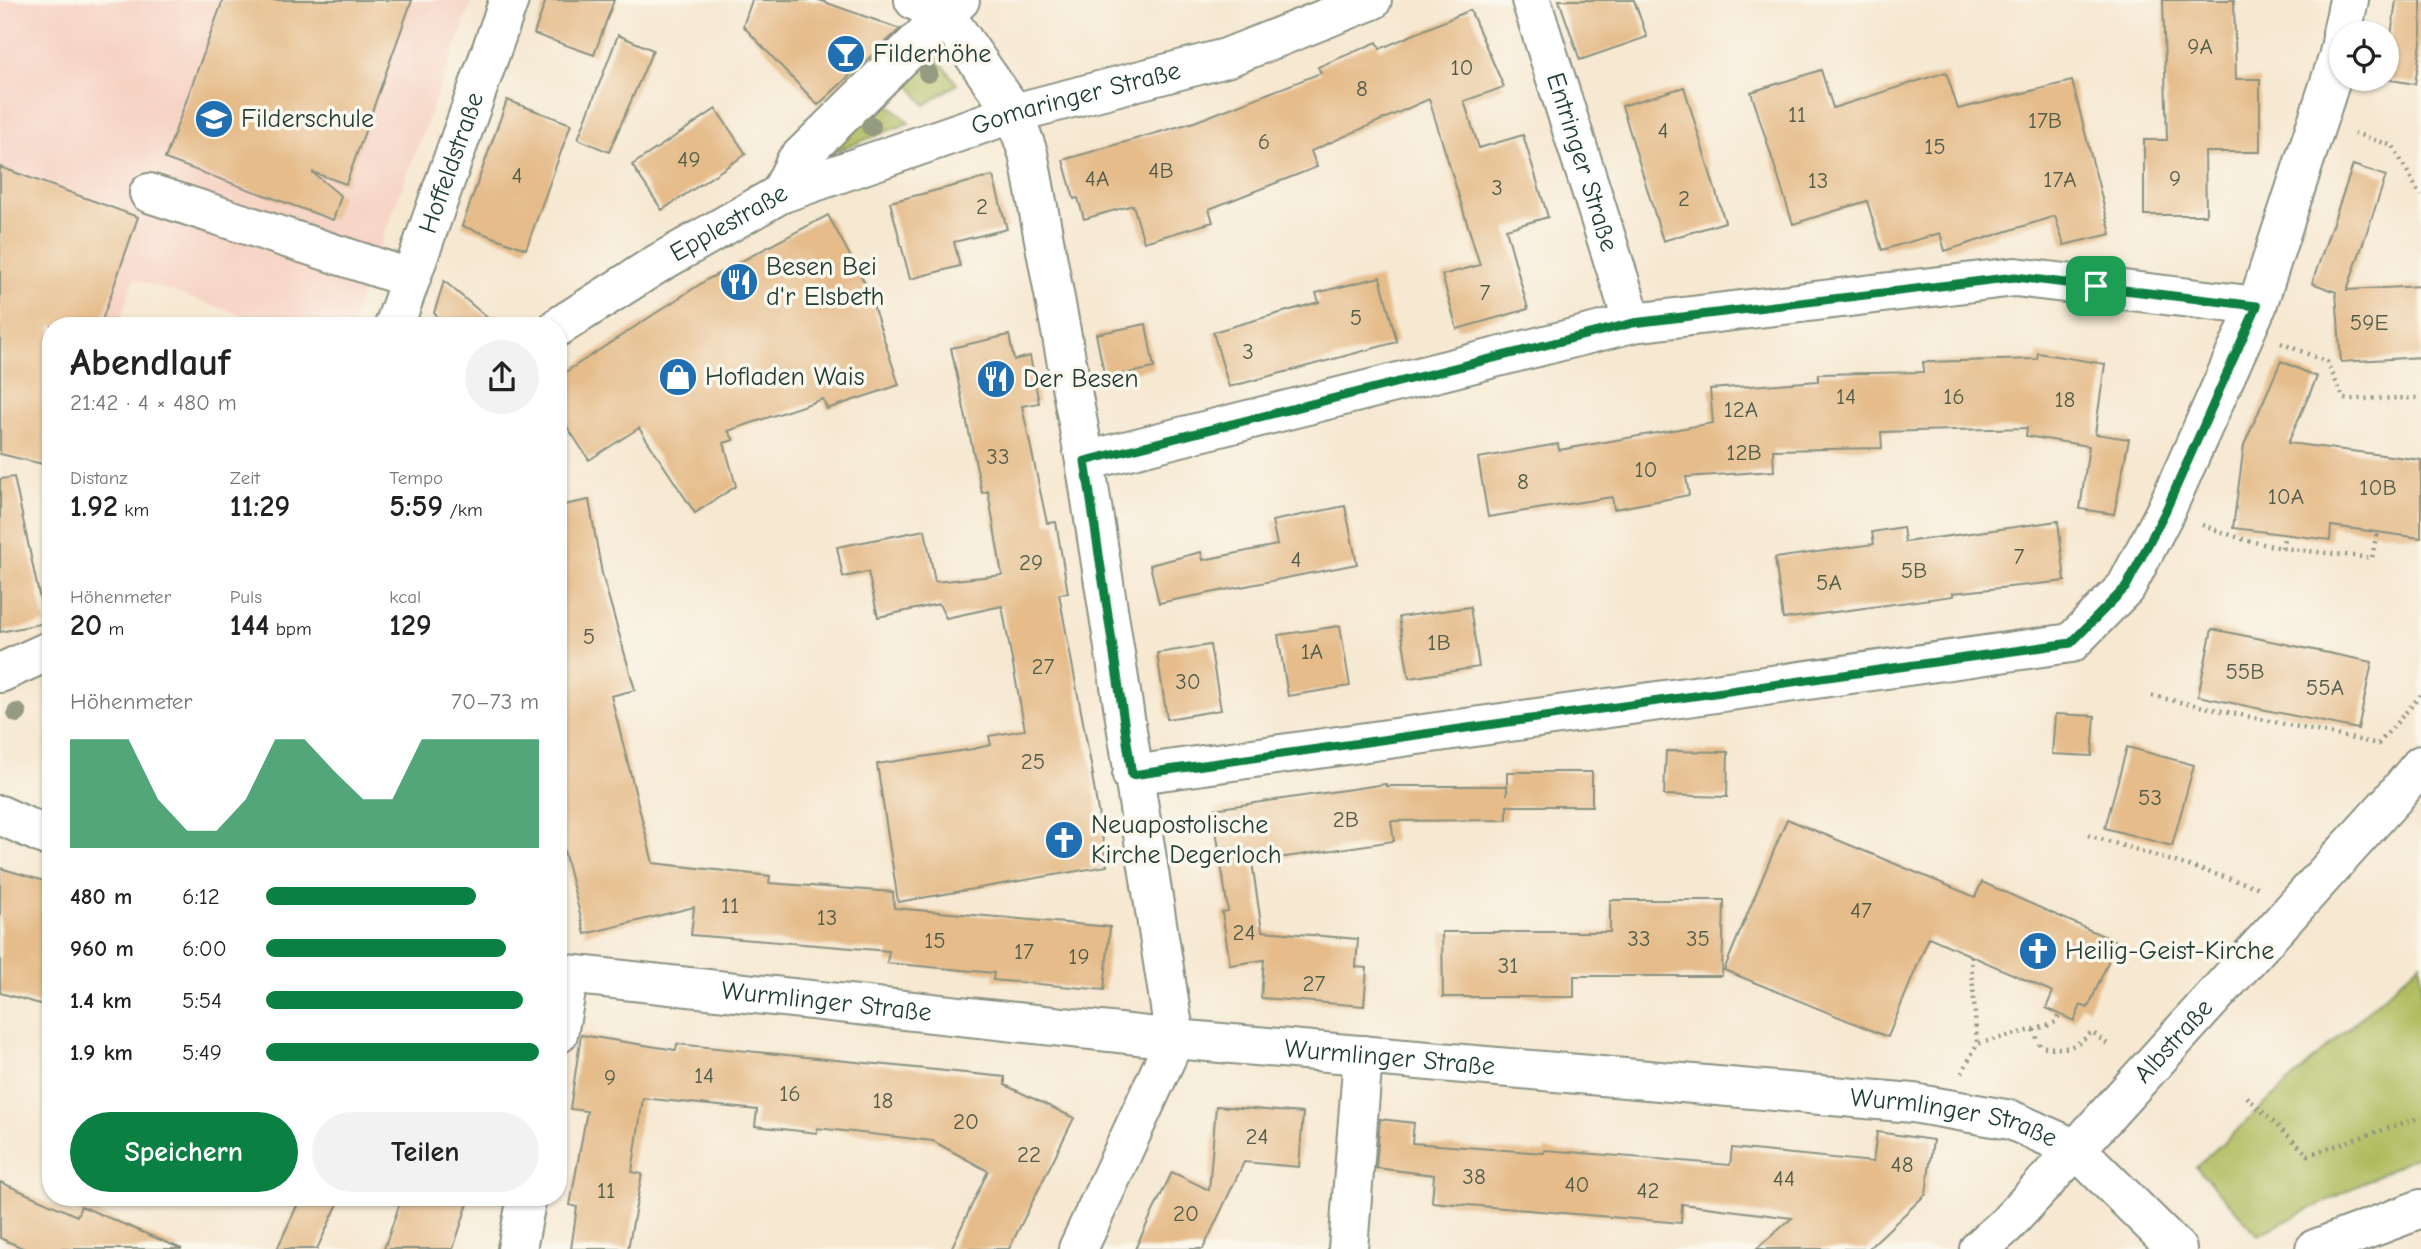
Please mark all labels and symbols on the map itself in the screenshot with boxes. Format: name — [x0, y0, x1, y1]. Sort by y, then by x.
bar icon: Filderhöhe — [825, 33, 867, 75]
house number: 9A — [2187, 33, 2213, 60]
place label: Filderhöhe — [873, 39, 991, 69]
house number: 10 — [1450, 54, 1474, 81]
street label: Gomaringer Straße — [967, 55, 1184, 142]
street label: Entringer Straße — [1540, 69, 1624, 255]
house number: 8 — [1356, 75, 1368, 102]
street label: Hoffeldstraße — [413, 88, 490, 237]
school or university icon: Filderschule — [193, 98, 235, 140]
house number: 11 — [1788, 101, 1806, 128]
place label: Filderschule — [241, 104, 374, 134]
house number: 17B — [2028, 107, 2062, 134]
house number: 4 — [1657, 117, 1669, 144]
house number: 6 — [1258, 128, 1270, 155]
house number: 15 — [1924, 133, 1946, 160]
house number: 49 — [677, 146, 701, 173]
house number: 4B — [1148, 157, 1174, 184]
house number: 4 — [511, 162, 523, 189]
house number: 4A — [1085, 165, 1109, 192]
house number: 9 — [2169, 165, 2181, 192]
house number: 17A — [2043, 166, 2077, 193]
house number: 13 — [1808, 167, 1828, 194]
house number: 3 — [1491, 174, 1503, 201]
street label: Epplestraße — [665, 178, 793, 268]
house number: 2 — [1678, 185, 1690, 212]
house number: 2 — [976, 193, 988, 220]
place label: Besen Bei d'r Elsbeth — [766, 252, 884, 312]
pin — [2066, 256, 2126, 316]
restaurant icon: Besen Bei d'r Elsbeth — [718, 261, 760, 303]
house number: 7 — [1480, 279, 1491, 306]
house number: 5 — [1350, 304, 1362, 331]
house number: 59E — [2350, 309, 2388, 336]
house number: 3 — [1242, 338, 1254, 365]
shop icon: Hofladen Wais — [657, 356, 699, 398]
restaurant icon: Der Besen — [975, 358, 1017, 400]
place label: Hofladen Wais — [705, 362, 865, 392]
place label: Der Besen — [1023, 364, 1139, 394]
house number: 14 — [1836, 383, 1856, 410]
house number: 16 — [1943, 383, 1965, 410]
house number: 18 — [2055, 386, 2075, 413]
house number: 12A — [1724, 396, 1758, 423]
house number: 12B — [1726, 439, 1762, 466]
house number: 33 — [986, 443, 1010, 470]
house number: 10 — [1634, 456, 1658, 483]
house number: 8 — [1517, 468, 1529, 495]
house number: 10B — [2359, 474, 2397, 501]
house number: 10A — [2268, 483, 2304, 510]
house number: 7 — [2014, 543, 2025, 570]
house number: 4 — [1290, 546, 1302, 573]
house number: 29 — [1019, 549, 1043, 576]
house number: 5B — [1901, 557, 1927, 584]
house number: 5A — [1816, 569, 1842, 596]
house number: 5 — [583, 623, 595, 650]
house number: 1B — [1427, 629, 1451, 656]
house number: 1A — [1301, 638, 1323, 665]
house number: 27 — [1032, 653, 1055, 680]
house number: 55B — [2225, 658, 2265, 685]
house number: 30 — [1175, 668, 1201, 695]
house number: 55A — [2306, 674, 2344, 701]
house number: 25 — [1021, 748, 1045, 775]
house number: 53 — [2138, 784, 2162, 811]
house number: 2B — [1333, 806, 1359, 833]
place label: Neuapostolische Kirche Degerloch — [1091, 810, 1282, 870]
church icon: Neuapostolische Kirche Degerloch — [1043, 819, 1085, 861]
house number: 11 — [721, 892, 739, 919]
house number: 47 — [1850, 897, 1872, 924]
house number: 13 — [817, 904, 837, 931]
house number: 24 — [1232, 919, 1256, 946]
house number: 33 — [1627, 925, 1651, 952]
house number: 35 — [1686, 925, 1710, 952]
house number: 15 — [924, 927, 946, 954]
church icon: Heilig-Geist-Kirche — [2017, 930, 2059, 972]
place label: Heilig-Geist-Kirche — [2065, 936, 2274, 966]
house number: 17 — [1014, 938, 1034, 965]
house number: 19 — [1068, 943, 1090, 970]
house number: 31 — [1498, 952, 1518, 979]
house number: 27 — [1303, 970, 1326, 997]
street label: Wurmlinger Straße — [720, 976, 933, 1028]
street label: Albstraße — [2128, 993, 2219, 1089]
street label: Wurmlinger Straße — [1283, 1034, 1496, 1082]
house number: 14 — [694, 1062, 714, 1089]
house number: 9 — [604, 1064, 616, 1091]
house number: 16 — [779, 1080, 801, 1107]
street label: Wurmlinger Straße — [1849, 1083, 2062, 1154]
house number: 18 — [873, 1087, 893, 1114]
house number: 20 — [953, 1108, 979, 1135]
house number: 24 — [1245, 1123, 1269, 1150]
house number: 22 — [1017, 1141, 1041, 1168]
house number: 48 — [1891, 1151, 1913, 1178]
house number: 38 — [1462, 1163, 1486, 1190]
house number: 44 — [1773, 1165, 1795, 1192]
house number: 40 — [1564, 1171, 1590, 1198]
house number: 11 — [597, 1177, 615, 1204]
house number: 42 — [1636, 1177, 1660, 1204]
house number: 20 — [1173, 1200, 1199, 1227]

